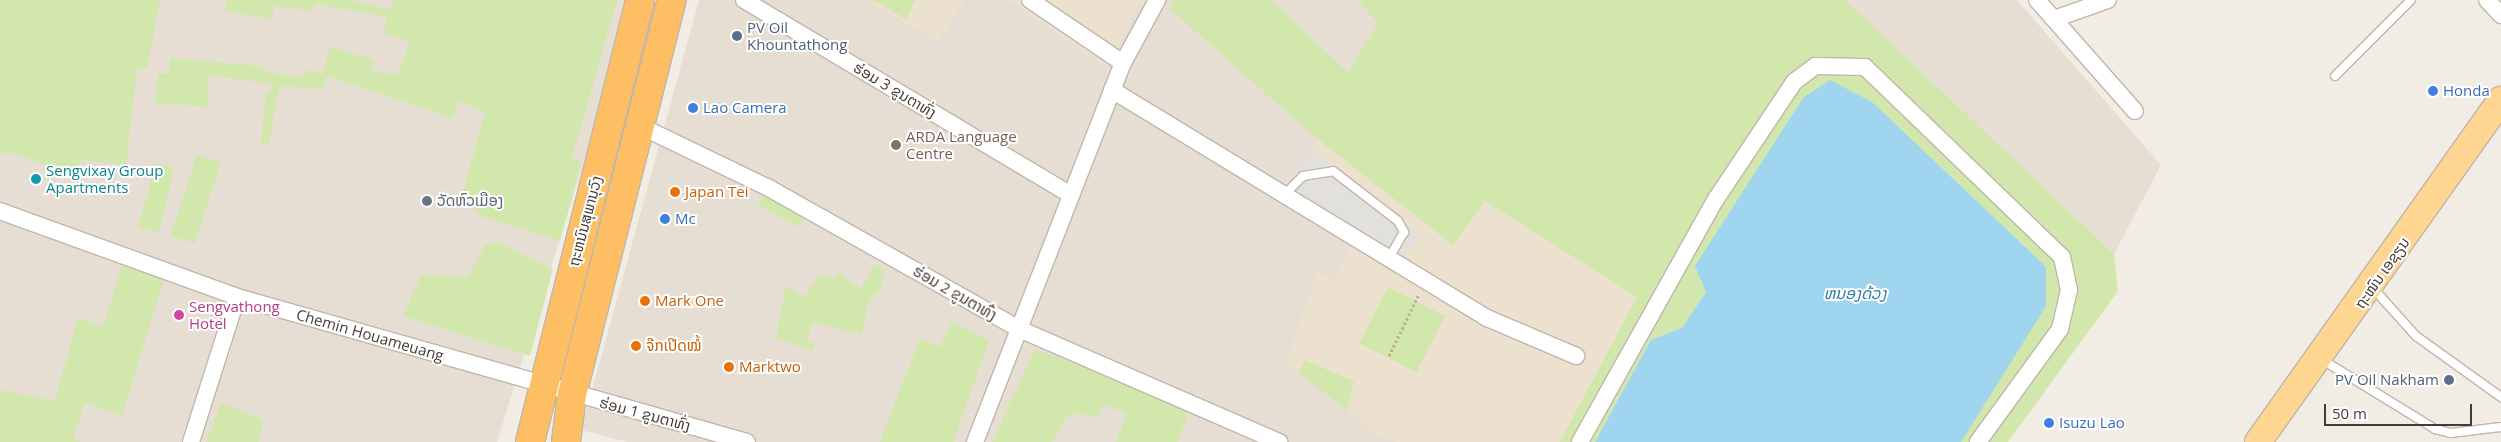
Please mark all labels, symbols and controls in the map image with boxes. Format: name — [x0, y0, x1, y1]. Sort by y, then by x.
place label: PV Oil Khountathong — [747, 18, 847, 53]
marker: PV Oil Khountathong — [731, 30, 743, 42]
street label: ຮ່ອມ 3 ຂູນຕາທົ່ງ — [850, 58, 940, 122]
place label: Honda — [2443, 82, 2490, 100]
marker: Honda — [2427, 85, 2439, 97]
place label: Lao Camera — [703, 99, 787, 117]
marker: Lao Camera — [687, 102, 699, 114]
place label: ARDA Language Centre — [906, 127, 1017, 162]
marker: ARDA Language Centre — [890, 139, 902, 151]
place label: Sengvixay Group Apartments — [46, 161, 163, 196]
marker: Sengvixay Group Apartments — [30, 173, 42, 185]
street label: ຖະຫນົນສຸພານຸວົງ — [564, 174, 606, 268]
place label: Japan Tei — [685, 183, 748, 201]
marker: Japan Tei — [669, 186, 681, 198]
place label: ວັດຫົວເມືອງ — [437, 192, 503, 210]
marker: ວັດຫົວເມືອງ — [421, 195, 433, 207]
place label: Mc — [675, 210, 696, 228]
marker: Mc — [659, 213, 671, 225]
street label: ຖະໜົນ ເອຊຽນ — [2351, 234, 2413, 312]
street label: ຮ່ອມ 2 ຂູນຕາທົ່ງ — [910, 262, 1000, 324]
water label: ຫນອງດ້ວງ — [1824, 283, 1886, 303]
place label: Mark One — [655, 292, 724, 310]
marker: Mark One — [639, 295, 651, 307]
place label: Sengvathong Hotel — [189, 297, 280, 332]
street label: Chemin Houameuang — [294, 305, 446, 365]
marker: Sengvathong Hotel — [173, 309, 185, 321]
place label: ຈ໊ກເປີດໝ້ໍ — [646, 337, 702, 355]
marker: ຈ໊ກເປີດໝ້ໍ — [630, 340, 642, 352]
place label: Marktwo — [739, 358, 801, 376]
marker: Marktwo — [723, 361, 735, 373]
place label: PV Oil Nakham — [2335, 371, 2439, 389]
marker: PV Oil Nakham — [2443, 374, 2455, 386]
street label: ຮ່ອມ 1 ຂູນຕາທົ່ງ — [598, 393, 692, 435]
scale bar — [2326, 394, 2474, 426]
text: 50 m — [2332, 403, 2367, 423]
place label: Isuzu Lao — [2059, 414, 2125, 432]
marker: Isuzu Lao — [2043, 417, 2055, 429]

